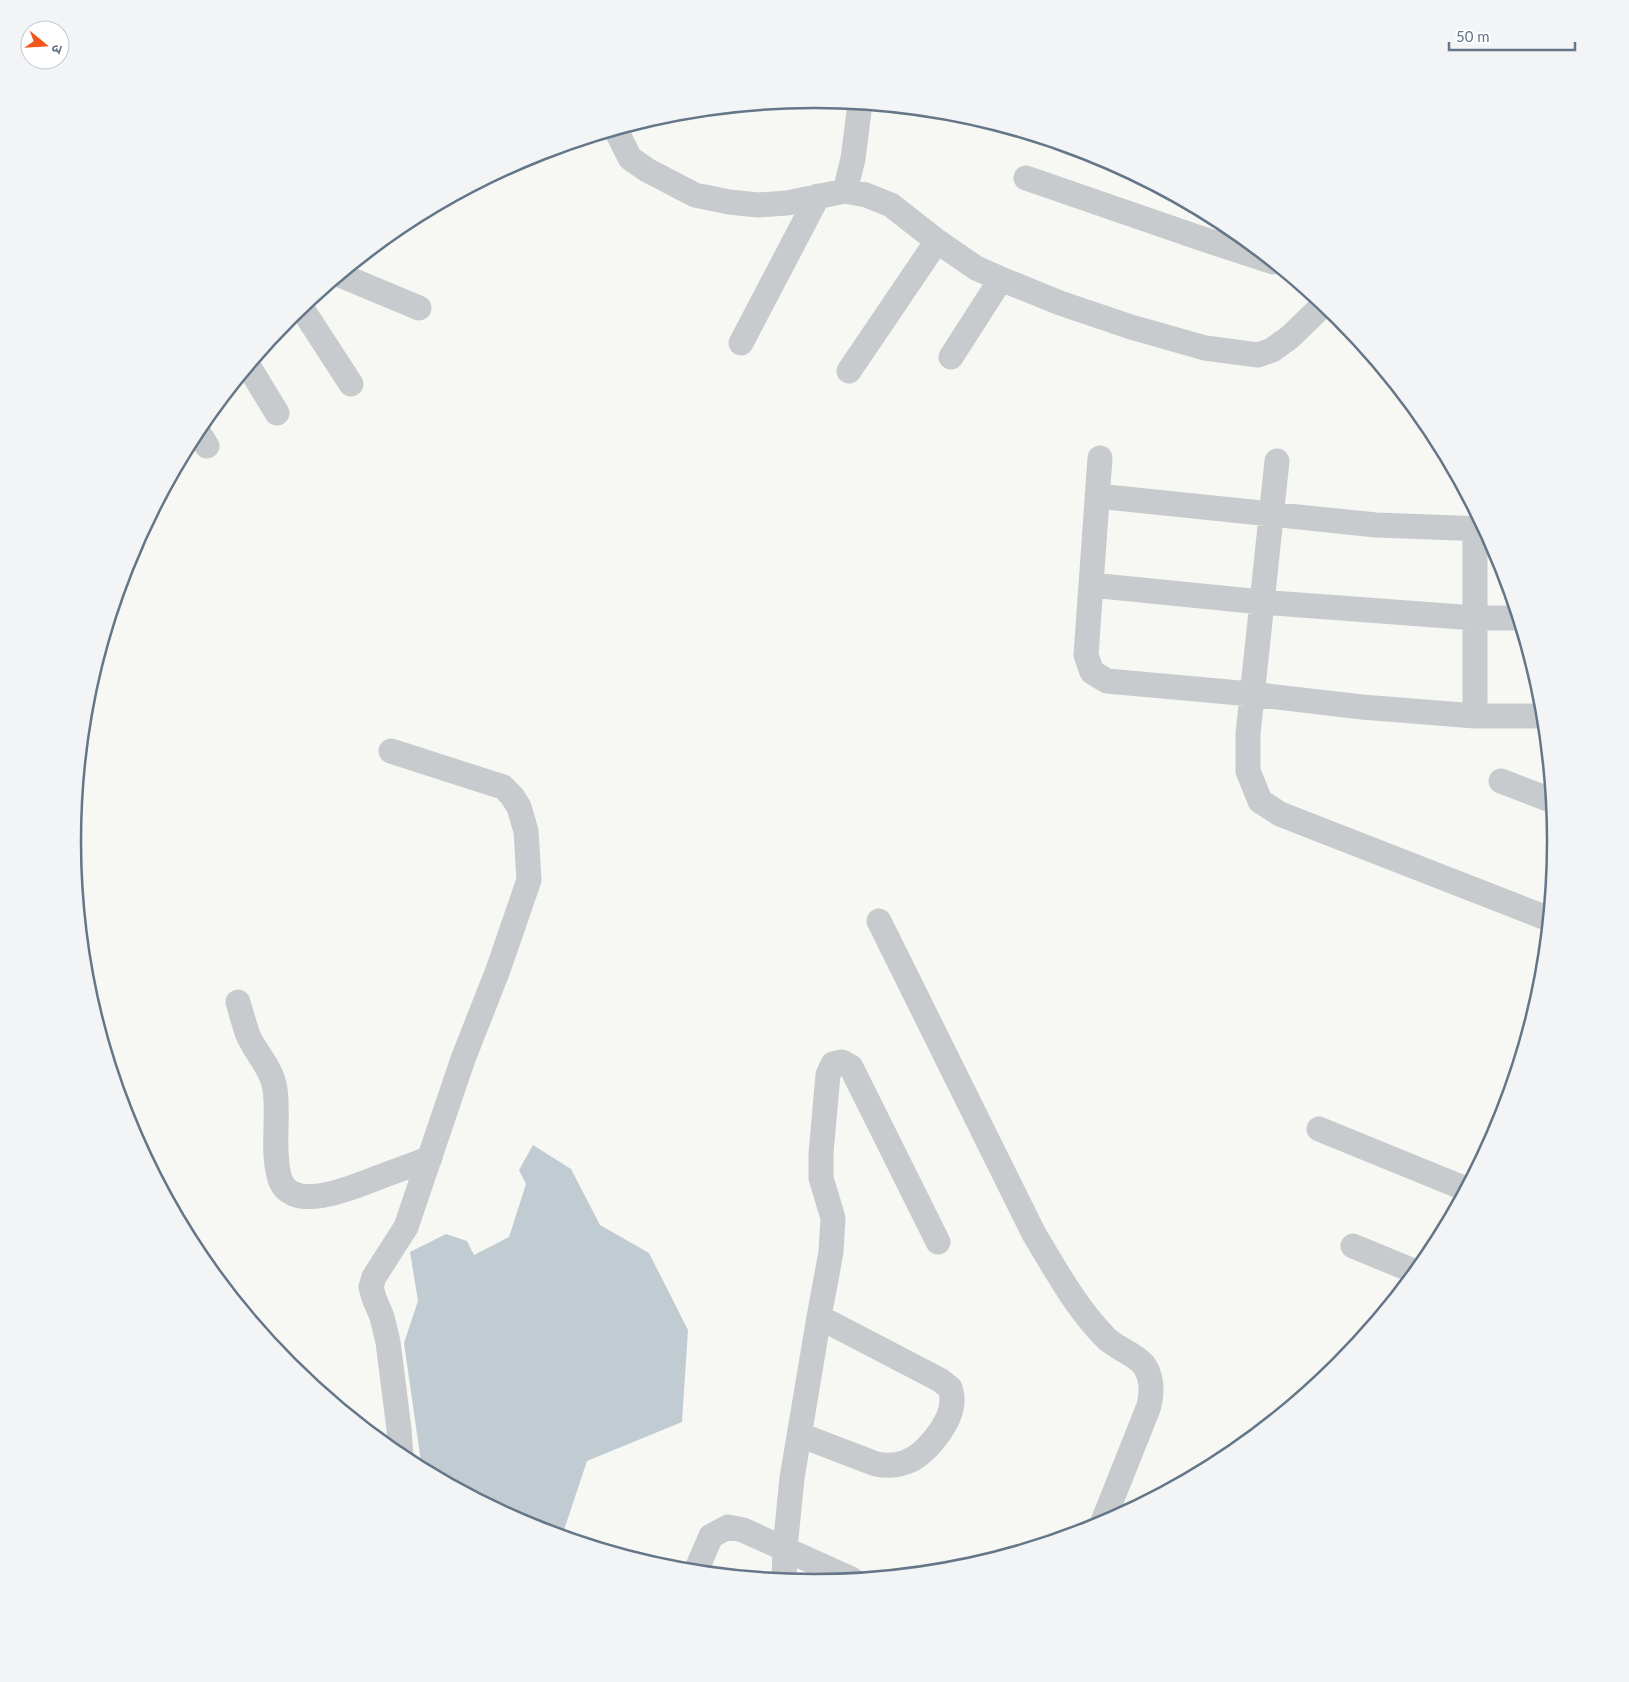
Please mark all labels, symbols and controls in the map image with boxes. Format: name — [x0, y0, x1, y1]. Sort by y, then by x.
north arrow — [20, 20, 70, 70]
scale bar — [1449, 20, 1575, 52]
text: 50 m — [1456, 27, 1490, 45]
text: उ — [48, 43, 67, 56]

